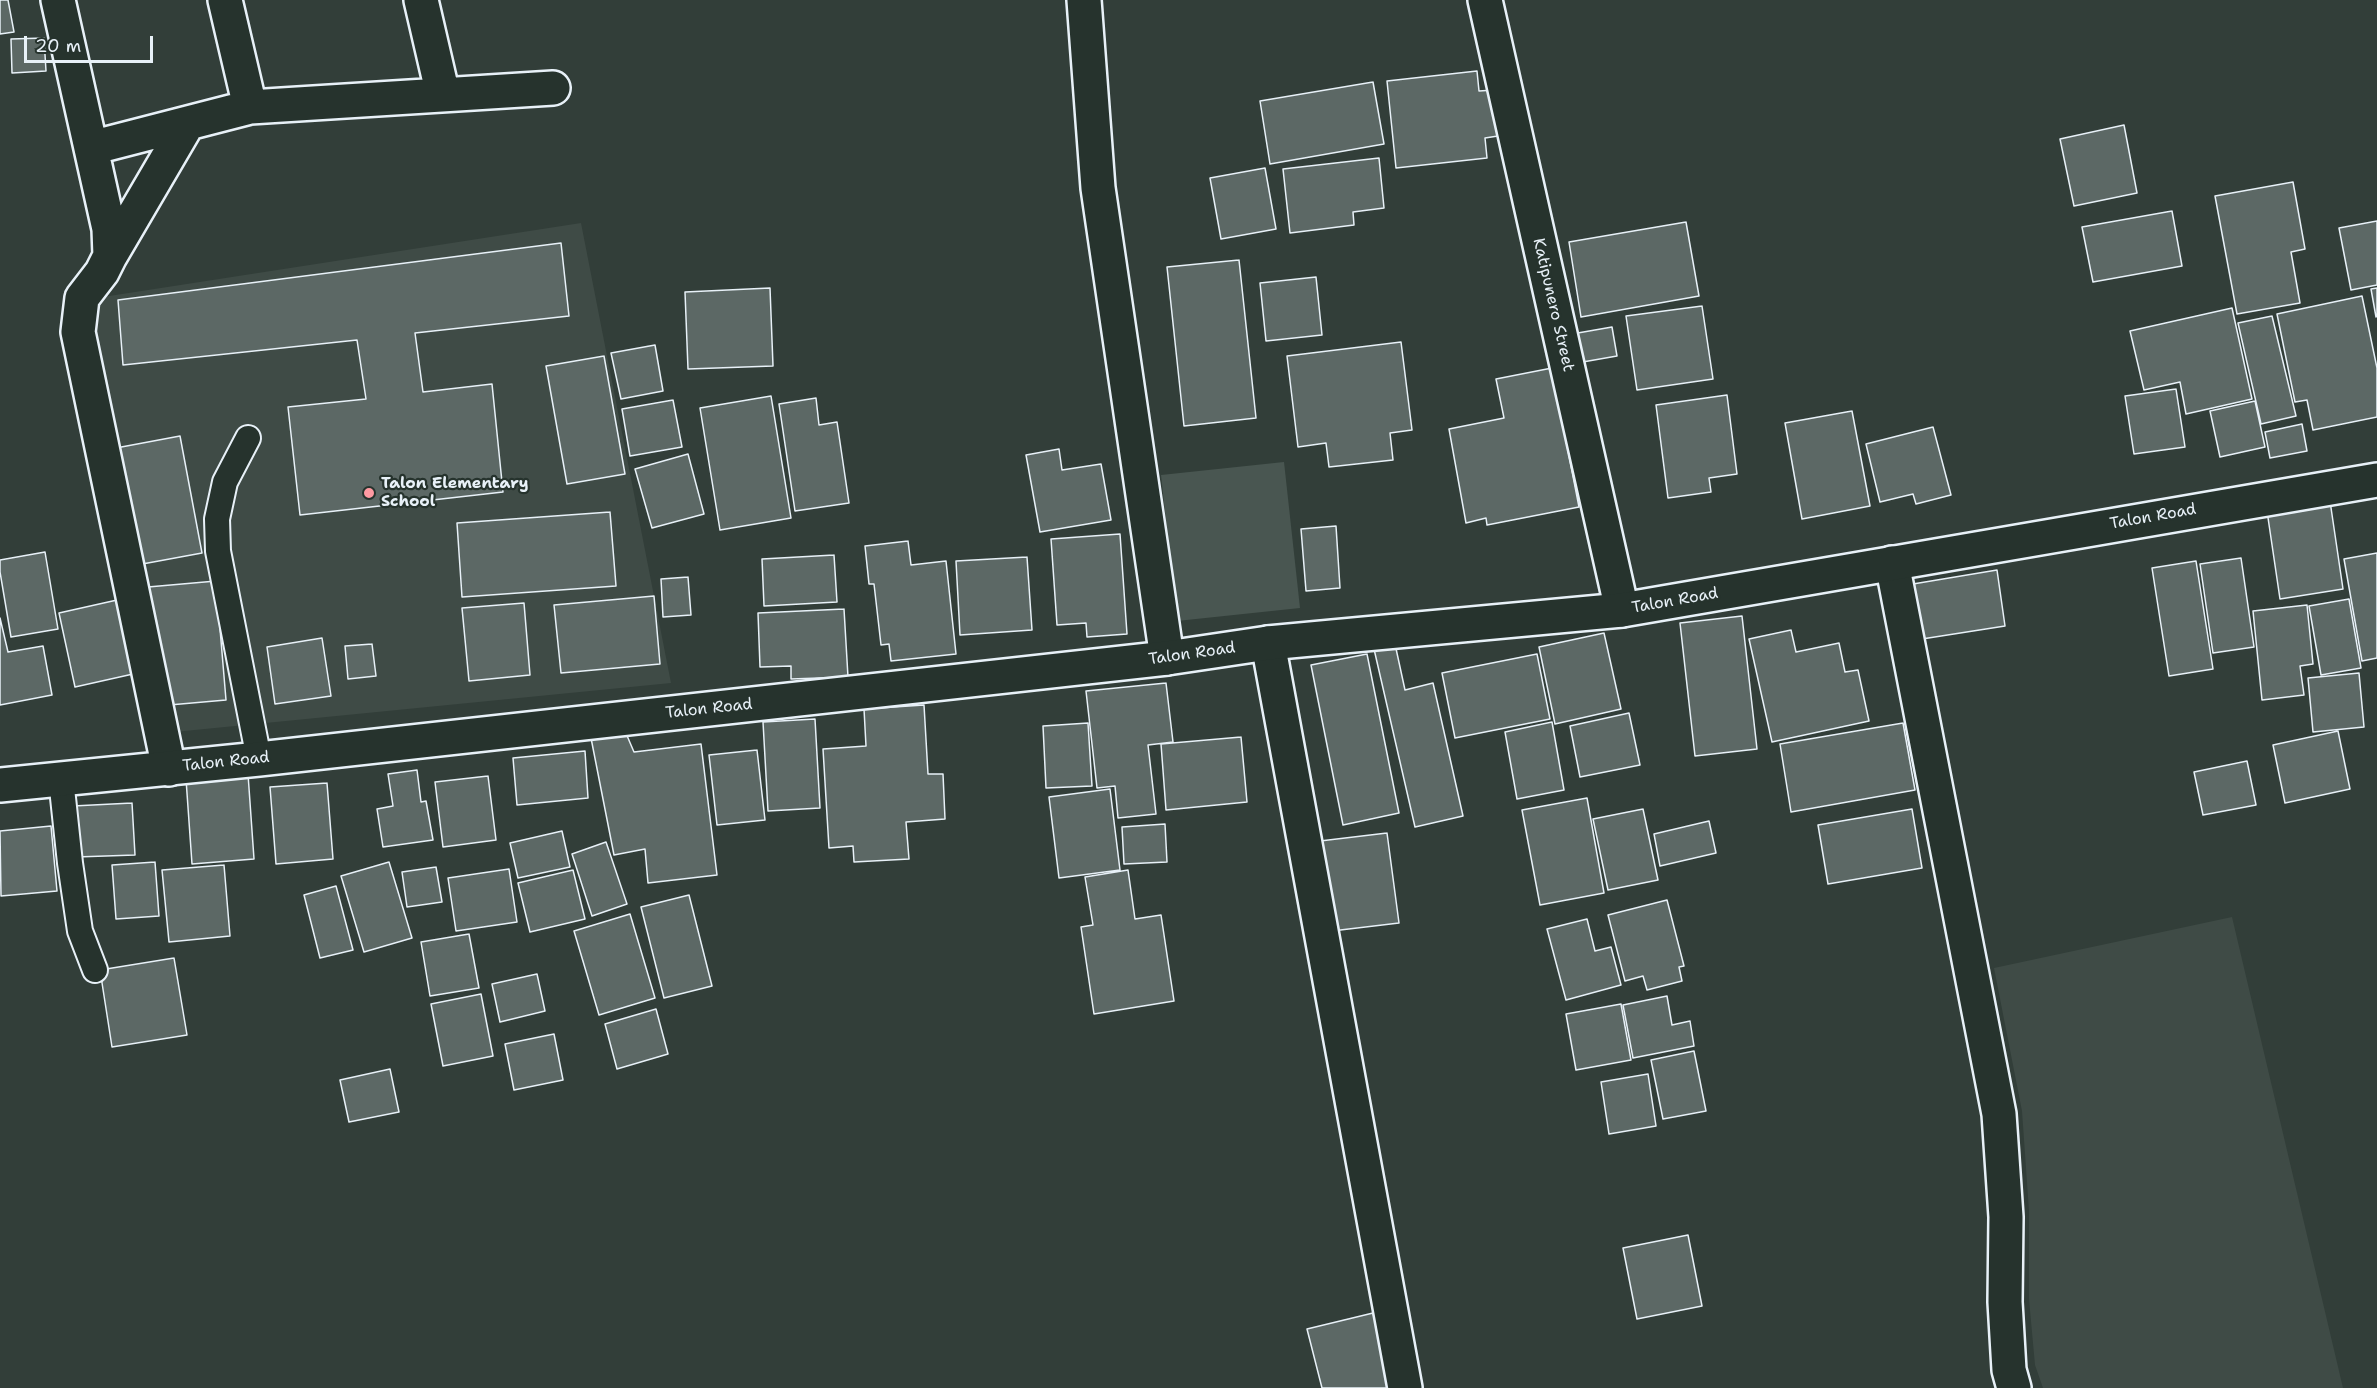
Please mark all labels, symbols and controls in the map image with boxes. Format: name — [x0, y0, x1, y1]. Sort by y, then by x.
scale bar — [27, 24, 156, 62]
text: 20 m — [35, 34, 81, 58]
street label: Katipunero Street — [1528, 236, 1578, 374]
place label: Talon Elementary School — [381, 474, 528, 512]
marker: Talon Elementary School — [362, 486, 376, 500]
street label: Talon Road — [2108, 500, 2198, 534]
street label: Talon Road — [1630, 584, 1720, 618]
street label: Talon Road — [1147, 638, 1237, 670]
street label: Talon Road — [664, 695, 754, 723]
street label: Talon Road — [181, 748, 271, 776]

